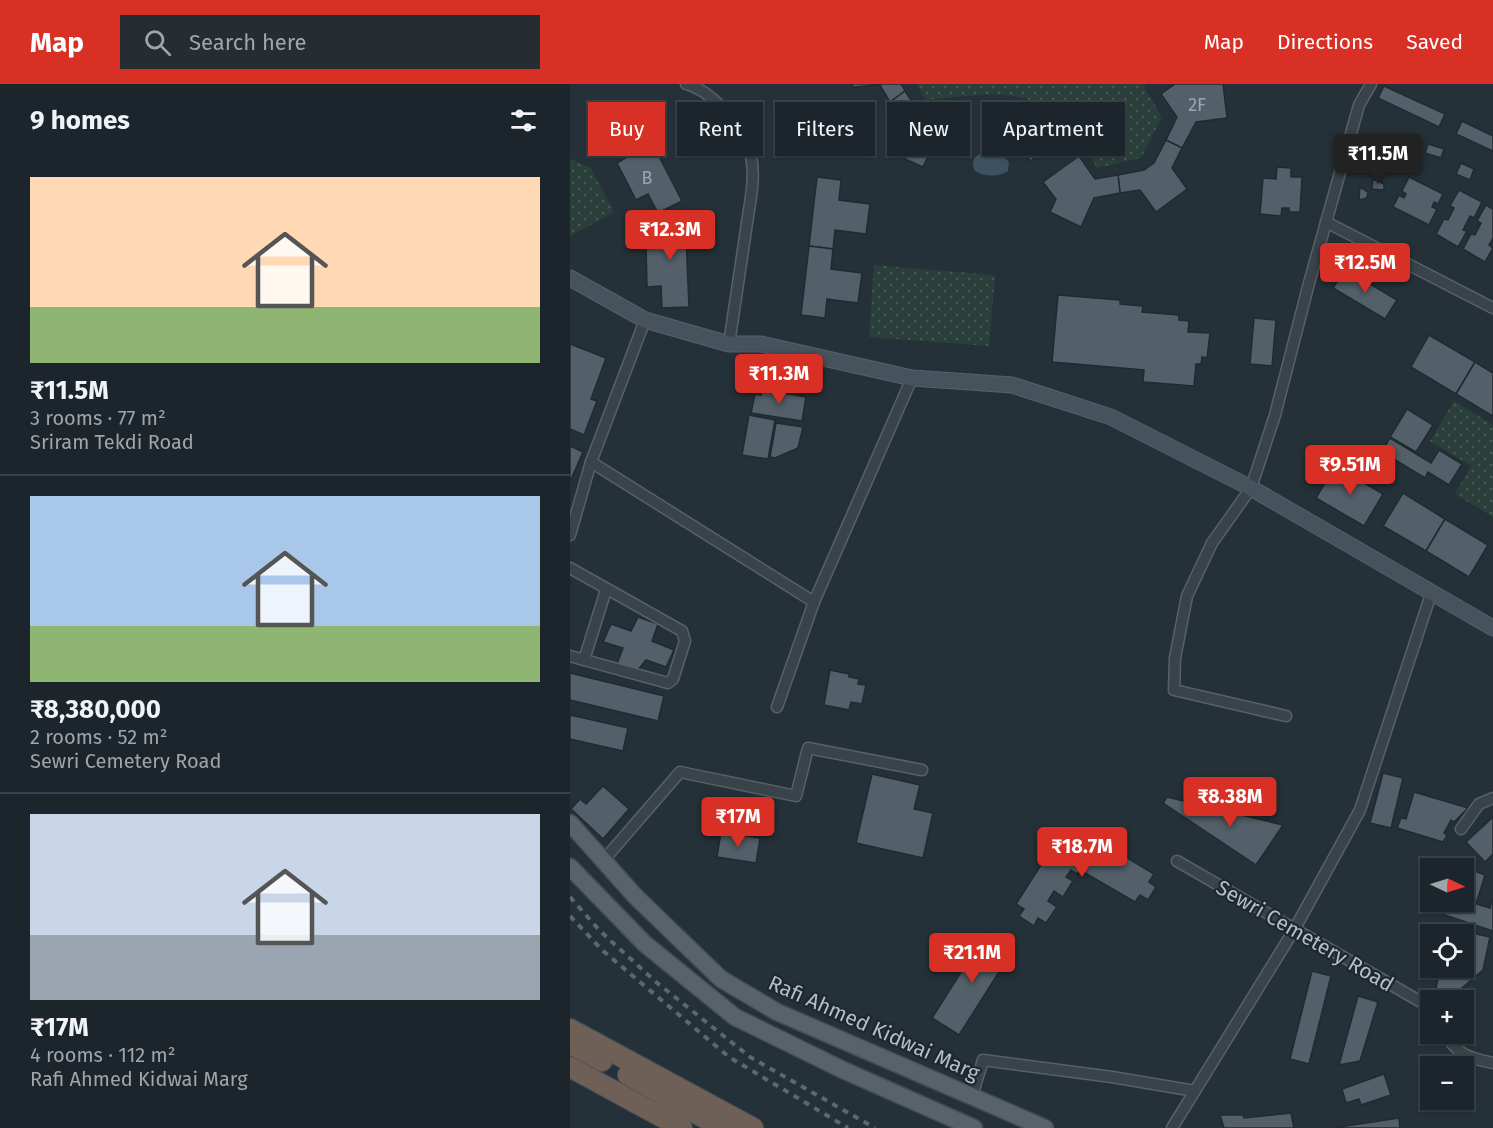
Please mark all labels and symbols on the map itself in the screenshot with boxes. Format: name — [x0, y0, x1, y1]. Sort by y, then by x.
house number: 2F — [1188, 94, 1206, 116]
pin: ₹11.5M — [1329, 134, 1427, 185]
house number: B — [642, 167, 653, 189]
pin: ₹12.3M — [621, 210, 719, 261]
pin: ₹12.5M — [1316, 243, 1414, 294]
pin: ₹11.3M — [730, 354, 828, 405]
pin: ₹9.51M — [1301, 445, 1399, 496]
pin: ₹8.38M — [1181, 777, 1279, 828]
pin: ₹17M — [702, 797, 774, 848]
pin: ₹18.7M — [1033, 827, 1131, 878]
north arrow — [1420, 858, 1474, 912]
street label: Sewri Cemetery Road — [1212, 875, 1398, 997]
pin: ₹21.1M — [923, 933, 1021, 984]
street label: Rafi Ahmed Kidwai Marg — [764, 970, 984, 1086]

